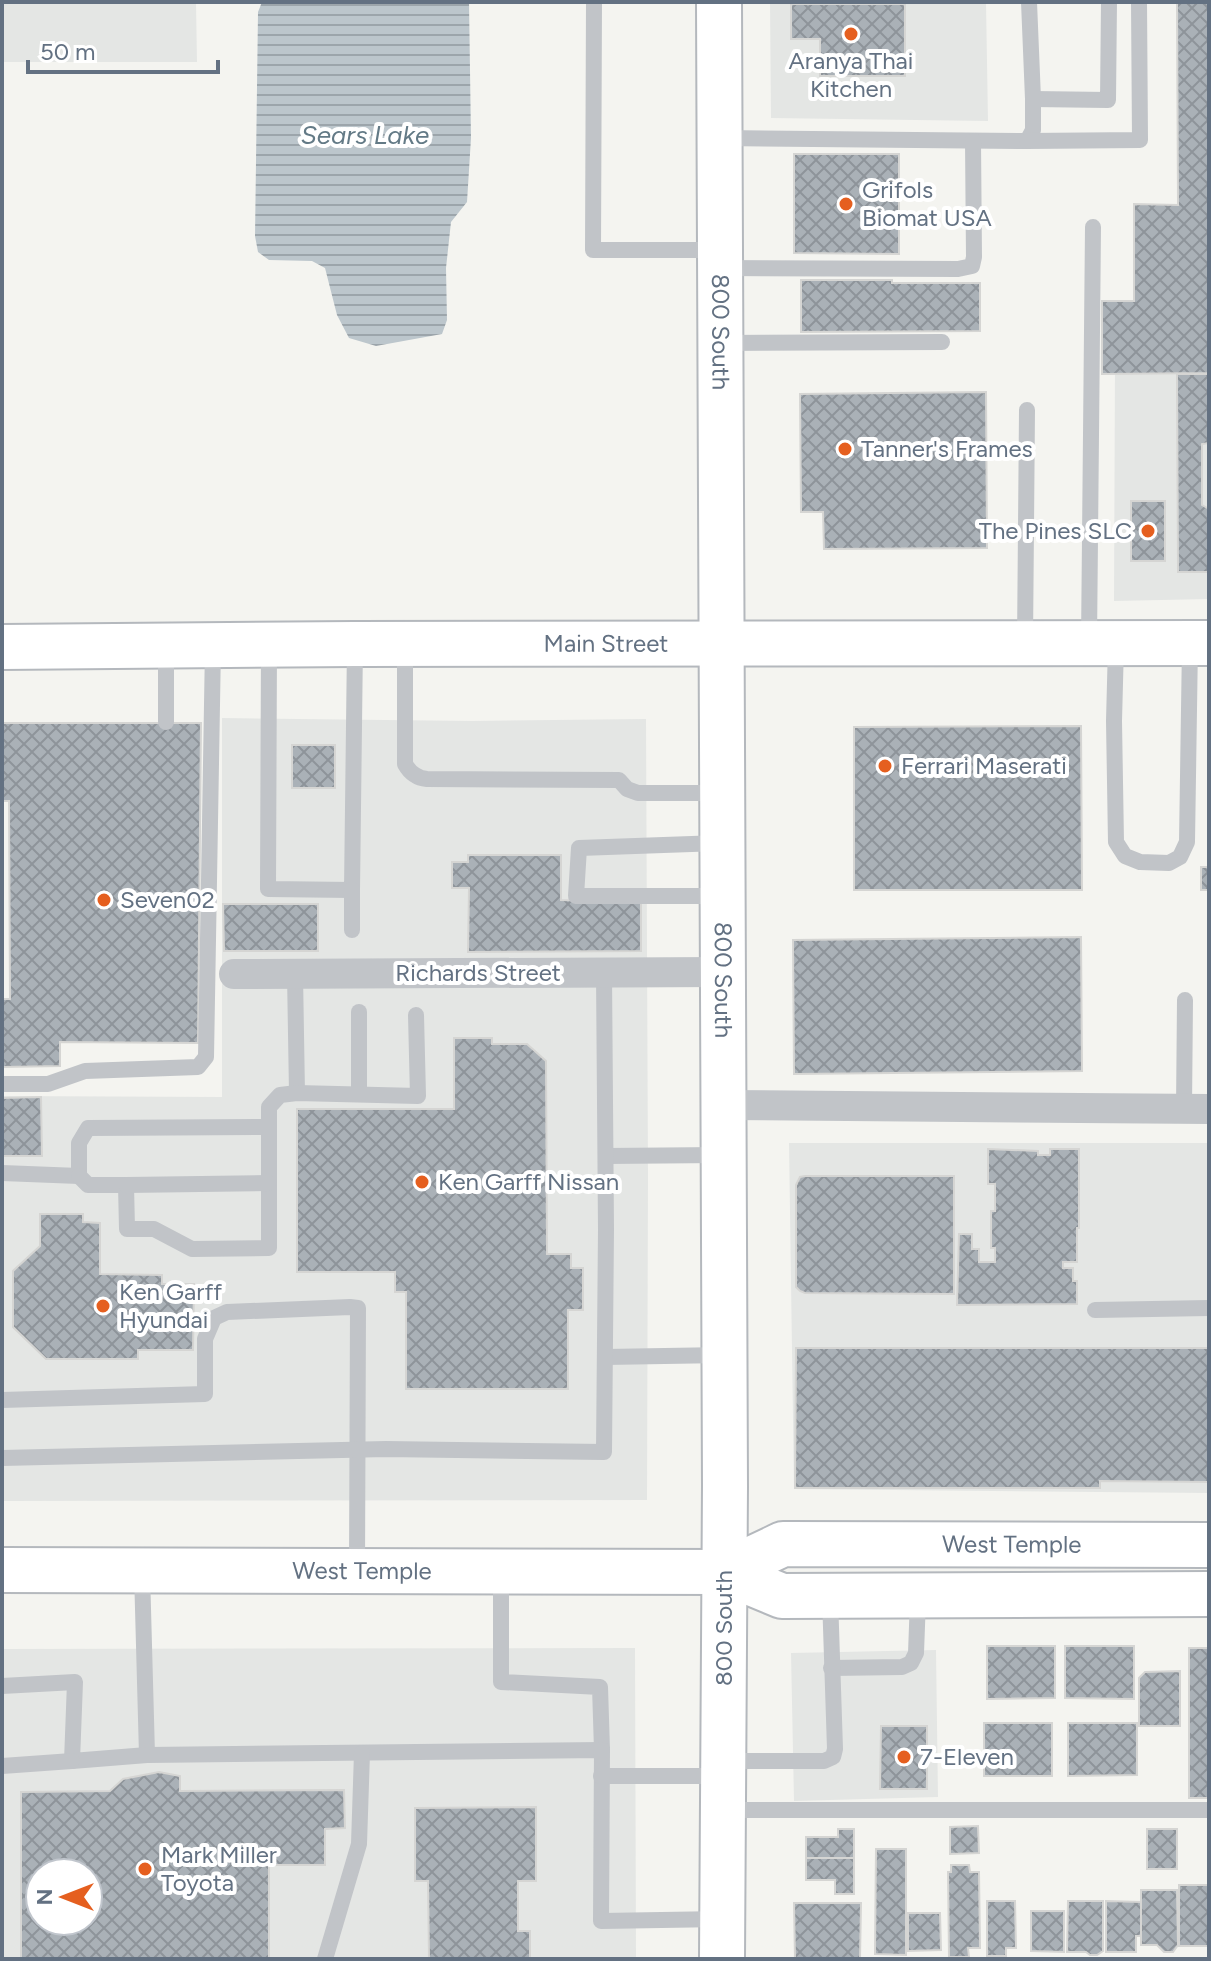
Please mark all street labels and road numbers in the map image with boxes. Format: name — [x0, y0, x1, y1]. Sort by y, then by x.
street label: 800 South — [706, 274, 736, 390]
street label: Main Street — [544, 629, 668, 658]
street label: 800 South — [709, 922, 738, 1038]
street label: Richards Street — [395, 958, 561, 987]
street label: West Temple — [942, 1529, 1081, 1559]
street label: West Temple — [292, 1556, 432, 1585]
street label: 800 South — [709, 1570, 738, 1686]

